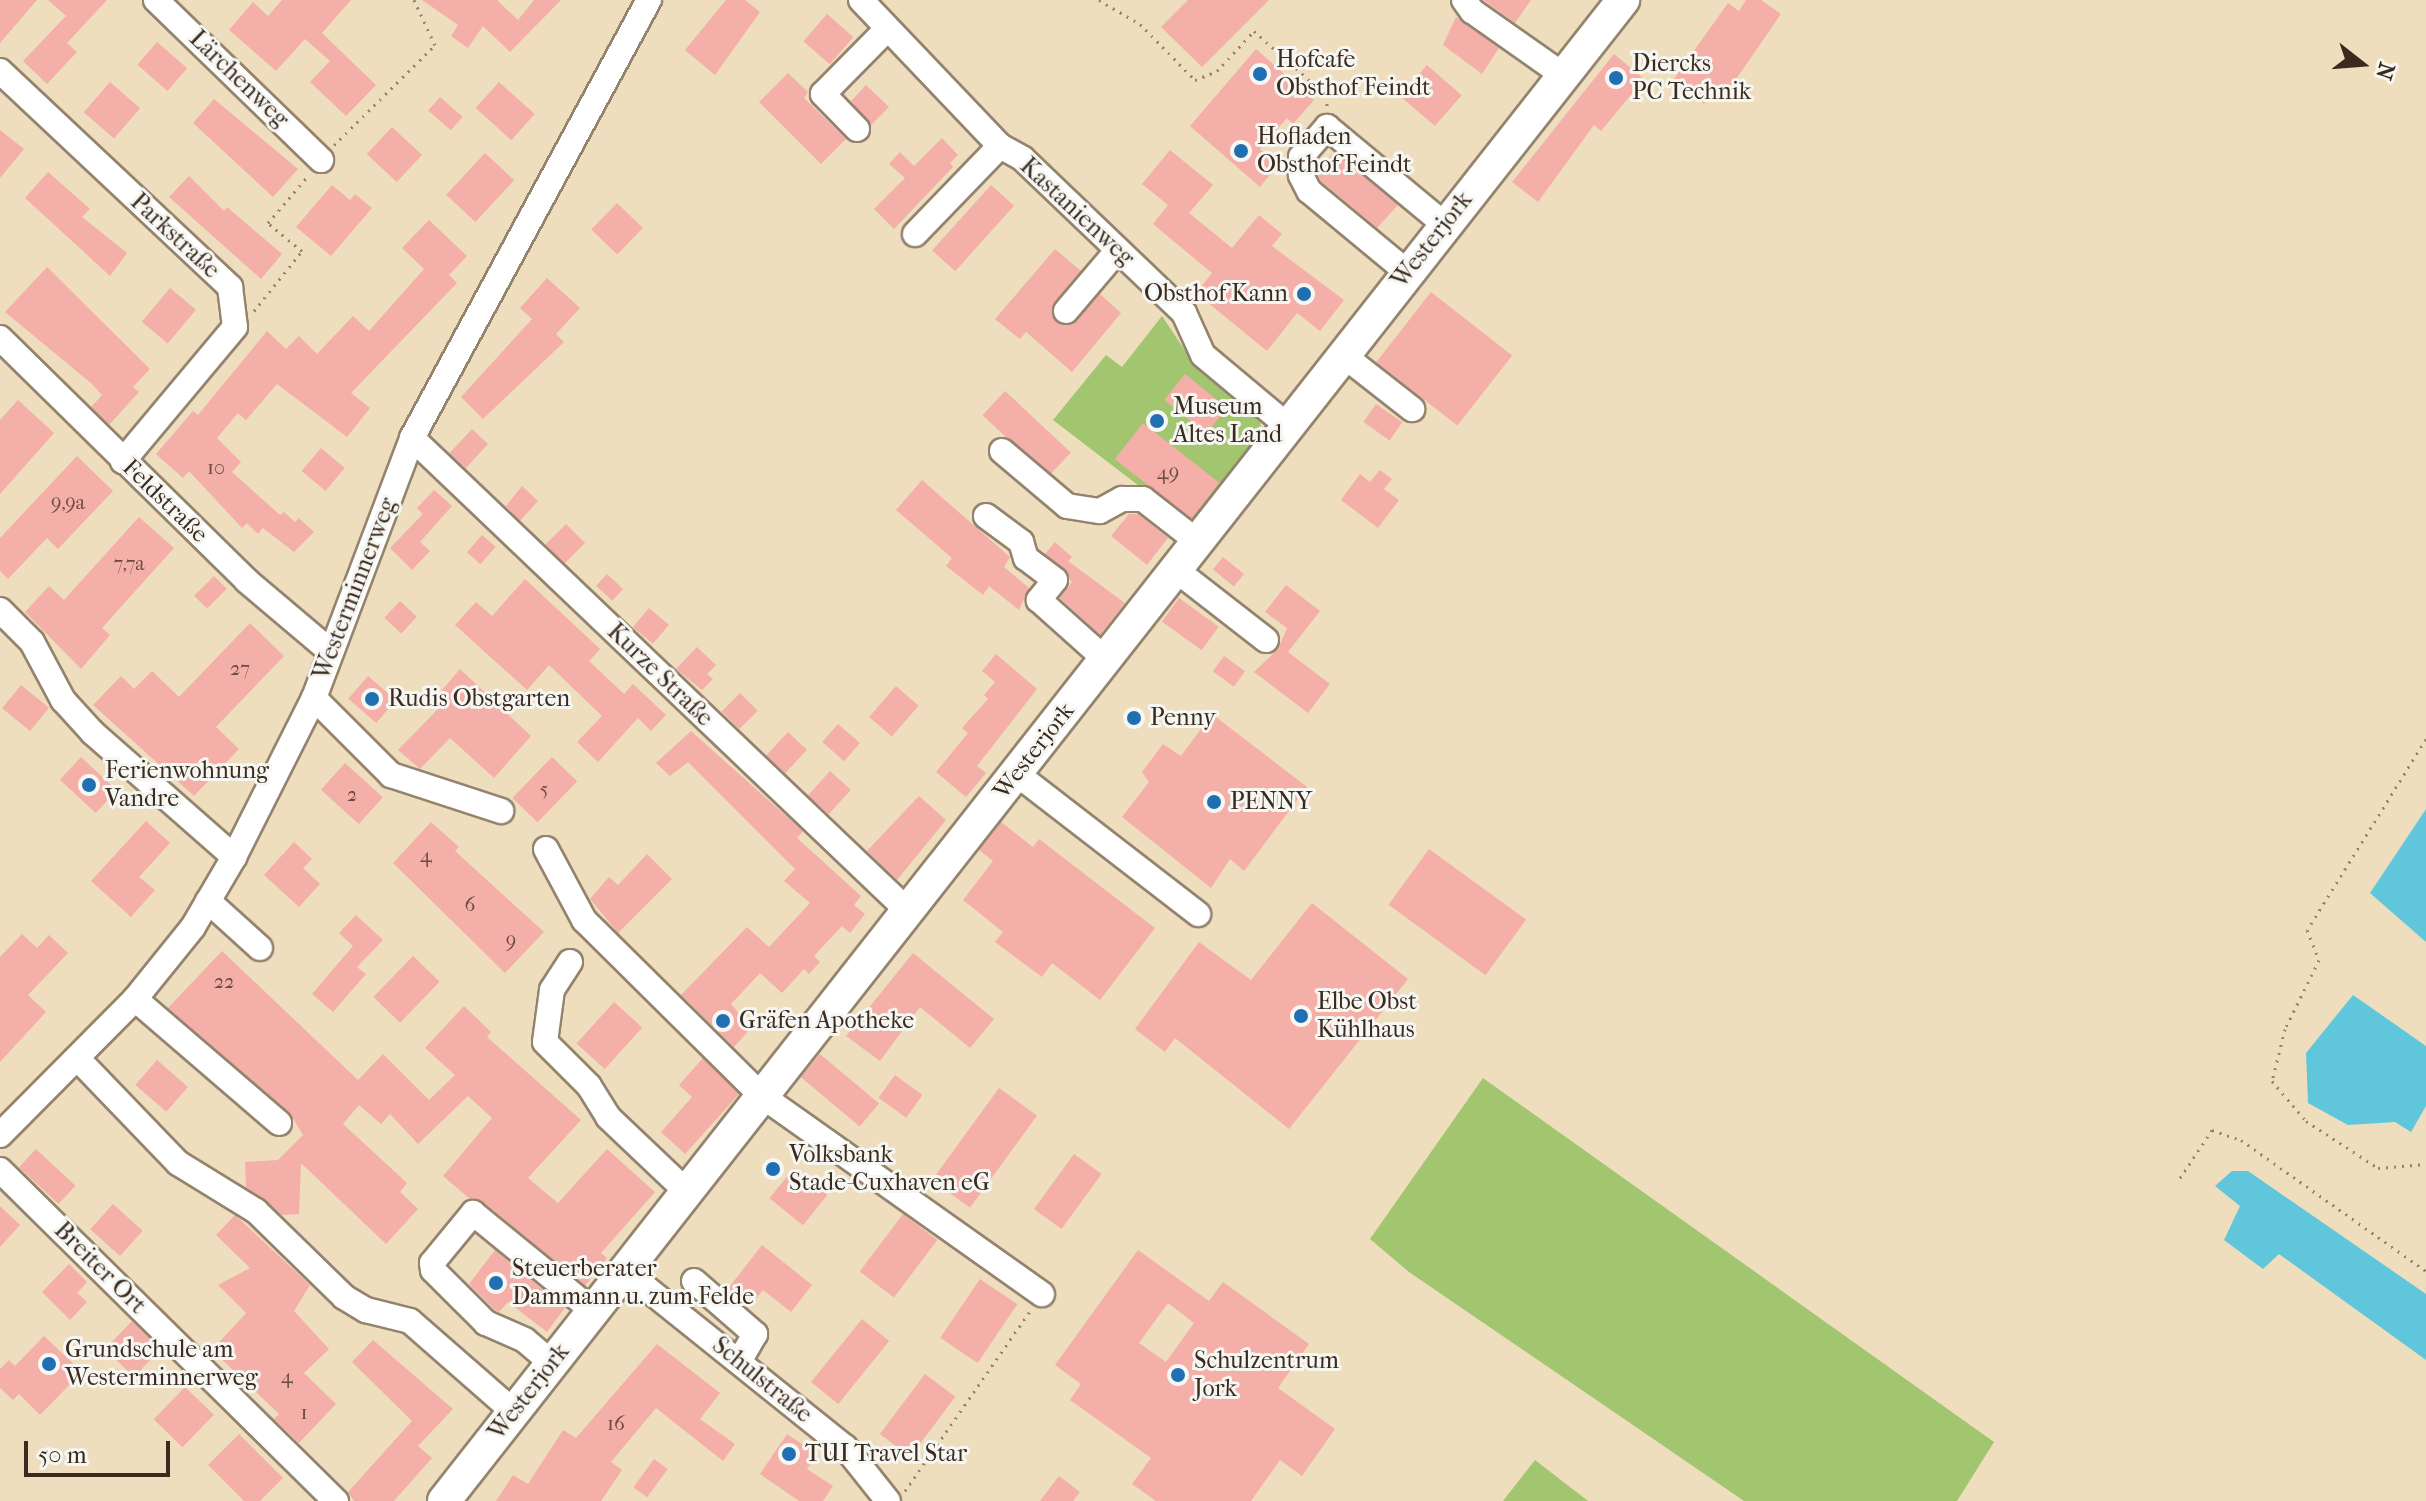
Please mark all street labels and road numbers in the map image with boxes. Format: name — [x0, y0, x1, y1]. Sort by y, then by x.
street label: Lärchenweg — [183, 25, 295, 133]
street label: Kastanienweg — [1014, 152, 1140, 272]
street label: Westerjork — [1386, 186, 1478, 294]
street label: Parkstraße — [124, 187, 226, 285]
street label: Feldstraße — [116, 453, 214, 549]
street label: Westerminnerweg — [307, 494, 403, 684]
street label: Kurze Straße — [601, 618, 719, 732]
street label: Westerjork — [988, 697, 1080, 805]
street label: Breiter Ort — [48, 1216, 152, 1320]
street label: Schulstraße — [706, 1331, 818, 1429]
street label: Westerjork — [483, 1338, 575, 1446]

